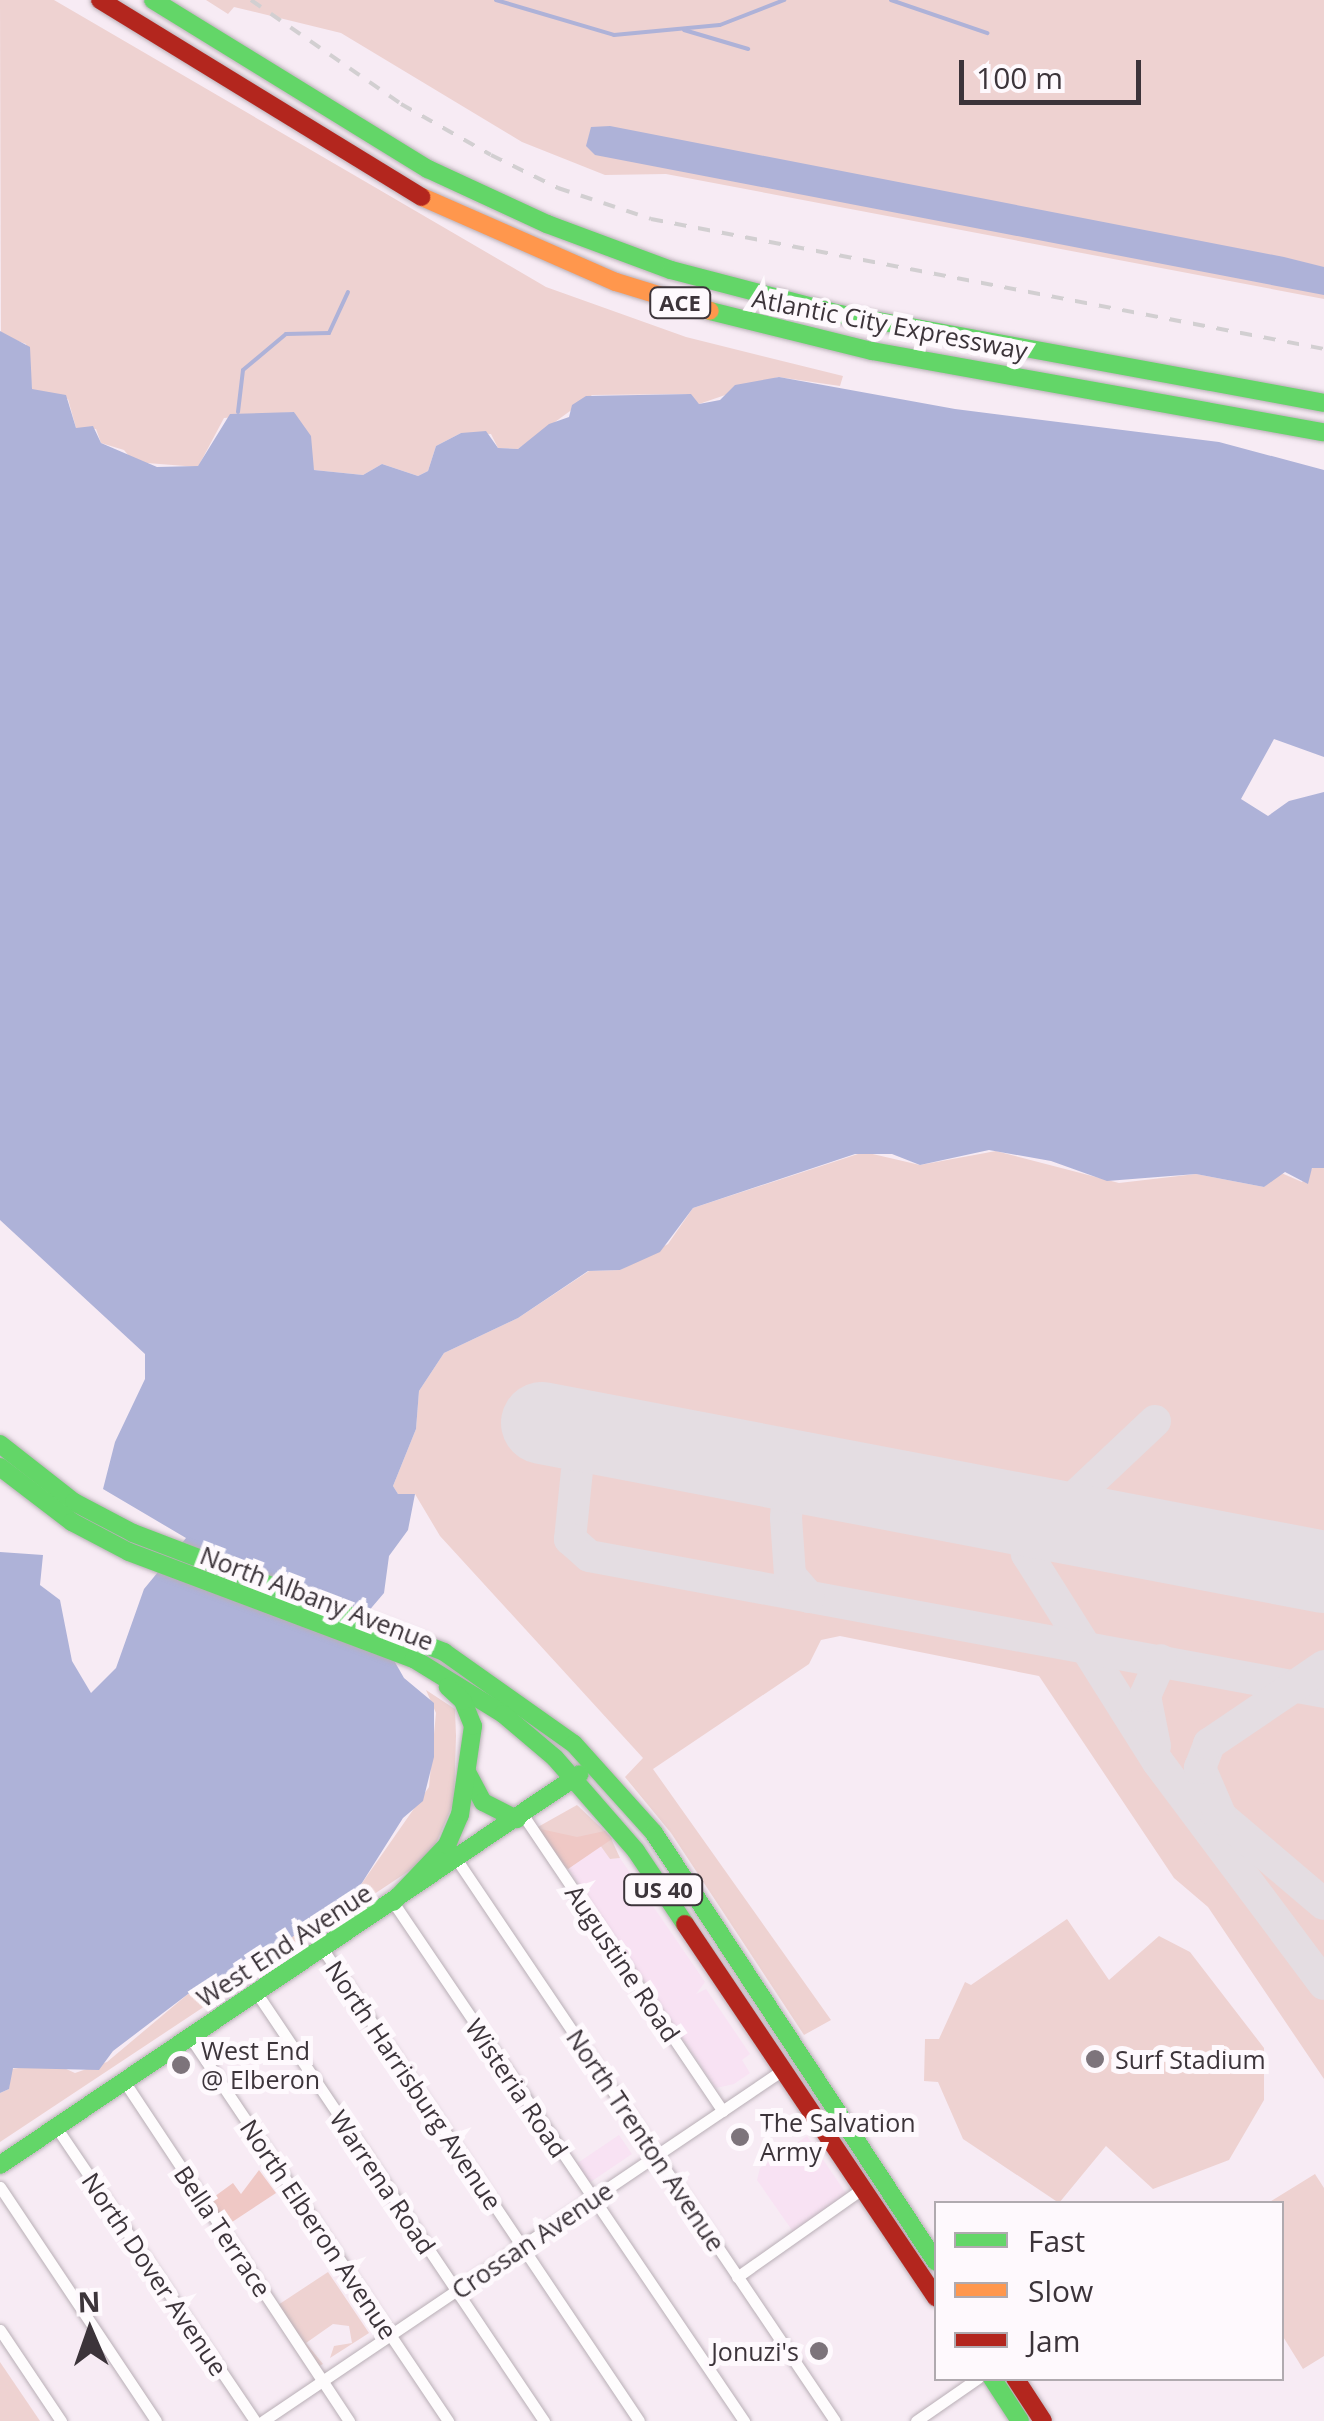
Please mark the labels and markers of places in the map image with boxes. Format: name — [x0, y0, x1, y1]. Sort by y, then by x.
place label: West End @ Elberon — [201, 2036, 320, 2095]
place label: Surf Stadium — [1115, 2044, 1266, 2074]
marker: Surf Stadium — [1084, 2048, 1106, 2070]
marker: West End @ Elberon — [170, 2054, 192, 2076]
place label: The Salvation Army — [760, 2108, 916, 2167]
marker: The Salvation Army — [729, 2126, 751, 2148]
place label: Jonuzi's — [711, 2336, 799, 2366]
marker: Jonuzi's — [808, 2340, 830, 2362]

